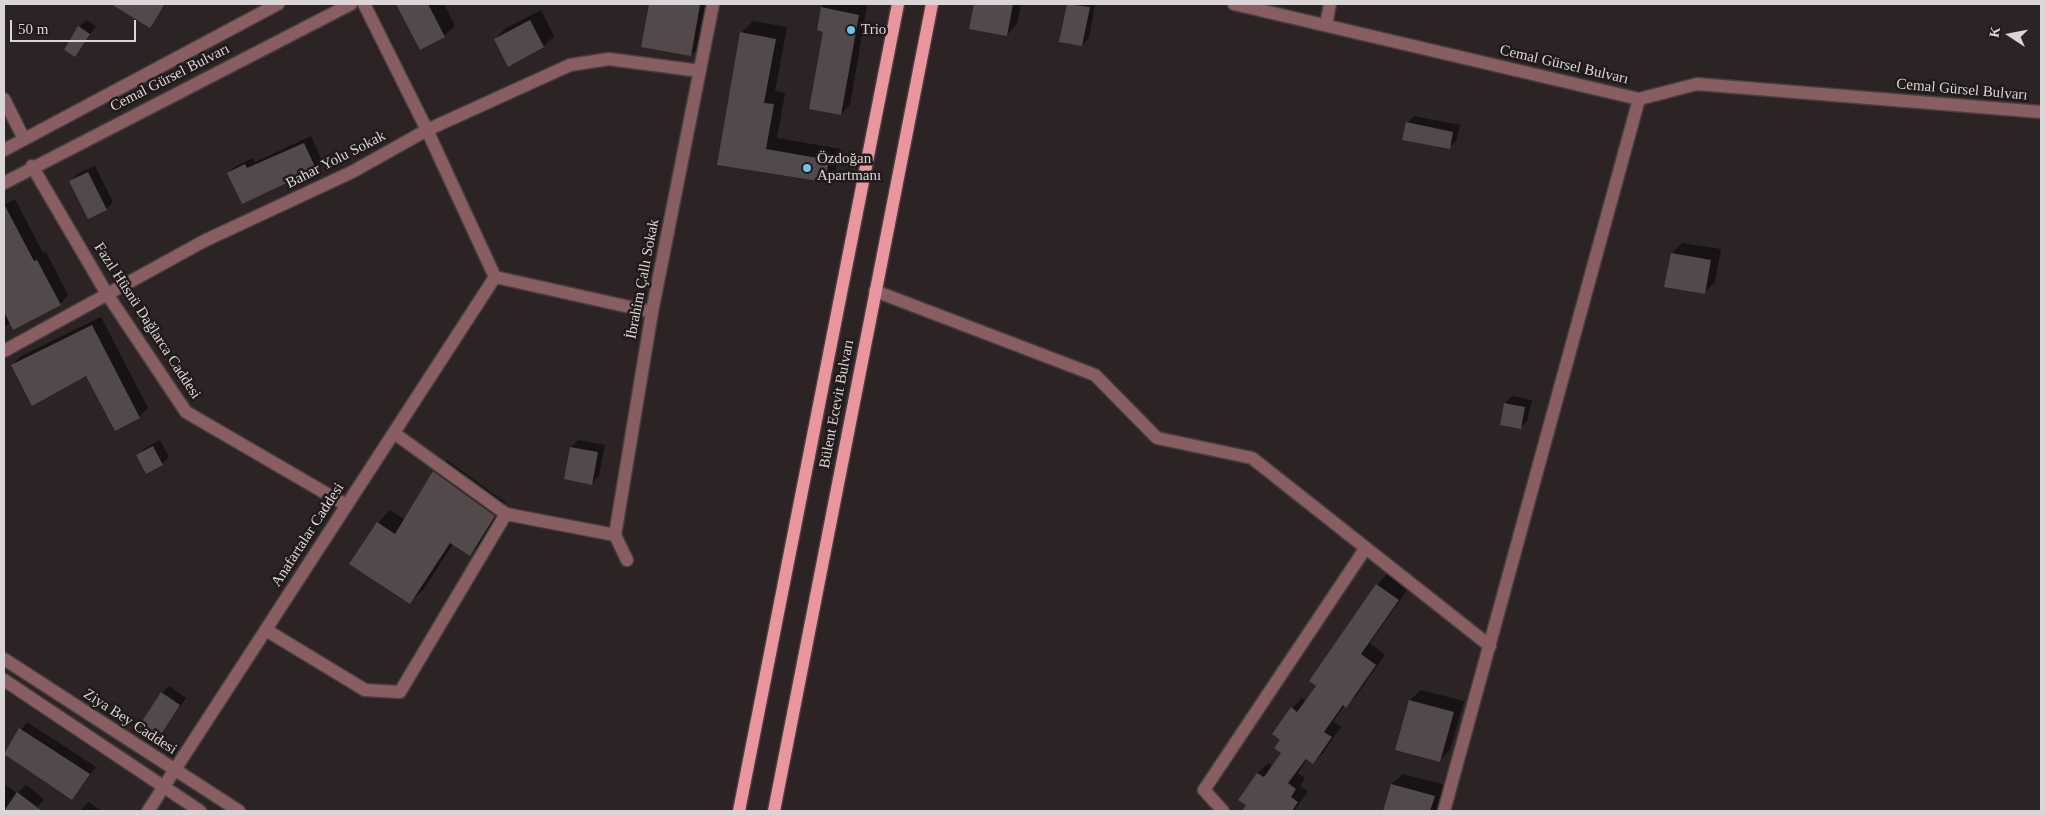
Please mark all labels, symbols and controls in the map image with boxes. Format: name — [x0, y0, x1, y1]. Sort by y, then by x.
scale bar — [12, 10, 139, 42]
north arrow — [1985, 10, 2035, 60]
text: 50 m — [18, 21, 48, 37]
place label: Trio — [861, 21, 886, 39]
marker: Trio — [845, 24, 857, 36]
text: K — [1986, 25, 2003, 39]
street label: Cemal Gürsel Bulvarı — [107, 40, 233, 116]
street label: Cemal Gürsel Bulvarı — [1498, 41, 1630, 89]
street label: Cemal Gürsel Bulvarı — [1896, 75, 2028, 105]
street label: Bahar Yolu Sokak — [283, 127, 389, 193]
place label: Özdoğan Apartmanı — [817, 150, 881, 185]
marker: Özdoğan Apartmanı — [801, 162, 813, 174]
street label: İbrahim Çallı Sokak — [623, 218, 663, 340]
street label: Fazıl Hüsnü Dağlarca Caddesi — [90, 239, 204, 403]
street label: Bülent Ecevit Bulvarı — [816, 338, 858, 470]
street label: Anafartalar Caddesi — [268, 480, 348, 590]
street label: Ziya Bey Caddesi — [80, 685, 180, 759]

